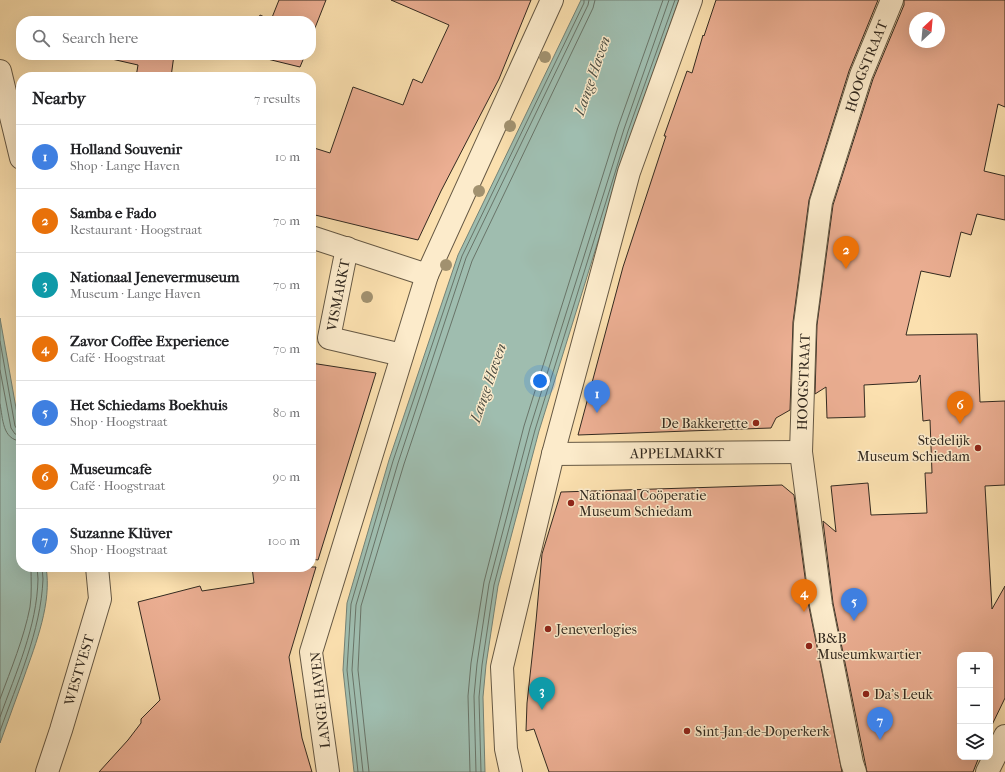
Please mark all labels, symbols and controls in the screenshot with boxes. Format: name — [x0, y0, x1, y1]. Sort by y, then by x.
north arrow — [909, 12, 945, 48]
search box — [16, 16, 316, 60]
street label: HOOGSTRAAT — [842, 17, 892, 115]
icon: search — [30, 27, 52, 49]
text: Search here — [62, 29, 138, 47]
water label: Lange Haven — [570, 34, 614, 119]
text: Nearby — [32, 88, 86, 108]
text: 7 results — [254, 91, 300, 106]
text: Holland Souvenir — [70, 140, 182, 158]
text: 1 — [43, 149, 47, 164]
text: 10 m — [275, 149, 300, 164]
text: Shop · Lange Haven — [70, 158, 180, 173]
text: Samba e Fado — [70, 204, 156, 222]
text: 2 — [42, 213, 48, 228]
text: 70 m — [273, 213, 300, 228]
text: Restaurant · Hoogstraat — [70, 222, 202, 237]
pin: 2 — [833, 236, 859, 269]
street label: VISMARKT — [323, 257, 354, 334]
text: Nationaal Jenevermuseum — [70, 268, 239, 286]
text: 3 — [42, 277, 48, 292]
text: 70 m — [273, 277, 300, 292]
text: Museum · Lange Haven — [70, 286, 201, 301]
text: Zavor Coffee Experience — [70, 332, 229, 350]
street label: HOOGSTRAAT — [794, 332, 814, 431]
text: 4 — [41, 341, 49, 356]
text: 70 m — [273, 341, 300, 356]
water label: Lange Haven — [466, 341, 510, 426]
text: Café · Hoogstraat — [70, 350, 165, 365]
your location — [530, 371, 550, 391]
pin: 1 — [584, 380, 610, 413]
pin: 6 — [947, 391, 973, 424]
text: Het Schiedams Boekhuis — [70, 396, 228, 414]
text: 5 — [42, 405, 48, 420]
text: 80 m — [273, 405, 300, 420]
text: Shop · Hoogstraat — [70, 414, 168, 429]
place label: De Bakkerette — [661, 415, 748, 432]
marker: De Bakkerette — [751, 418, 761, 428]
place label: Stedelijk Museum Schiedam — [857, 432, 971, 465]
marker: Stedelijk Museum Schiedam — [973, 443, 983, 453]
street label: APPELMARKT — [629, 445, 725, 462]
text: Museumcafe — [70, 460, 152, 478]
text: 6 — [41, 469, 49, 484]
text: 90 m — [272, 469, 300, 484]
text: Café · Hoogstraat — [70, 478, 165, 493]
place label: Nationaal Coöperatie Museum Schiedam — [579, 487, 706, 520]
marker: Nationaal Coöperatie Museum Schiedam — [566, 498, 576, 508]
text: Suzanne Klüver — [70, 524, 172, 542]
text: 7 — [42, 533, 48, 548]
text: 100 m — [267, 533, 300, 548]
text: Shop · Hoogstraat — [70, 542, 168, 557]
pin: 4 — [791, 579, 817, 612]
pin: 5 — [841, 588, 867, 621]
place label: Jeneverlogies — [555, 621, 637, 638]
marker: Jeneverlogies — [543, 624, 553, 634]
place label: B&B Museumkwartier — [817, 630, 921, 663]
street label: WESTVEST — [60, 632, 98, 709]
marker: B&B Museumkwartier — [804, 641, 814, 651]
street label: LANGE HAVEN — [307, 650, 334, 749]
map controls — [957, 652, 993, 760]
button: + — [957, 652, 993, 688]
pin: 3 — [529, 677, 555, 710]
place label: Da's Leuk — [874, 686, 933, 703]
button: − — [957, 688, 993, 724]
marker: Da's Leuk — [861, 689, 871, 699]
pin: 7 — [867, 707, 893, 740]
place label: Sint-Jan-de-Doperkerk — [695, 723, 830, 740]
button: layers — [957, 724, 993, 760]
marker: Sint-Jan-de-Doperkerk — [682, 726, 692, 736]

